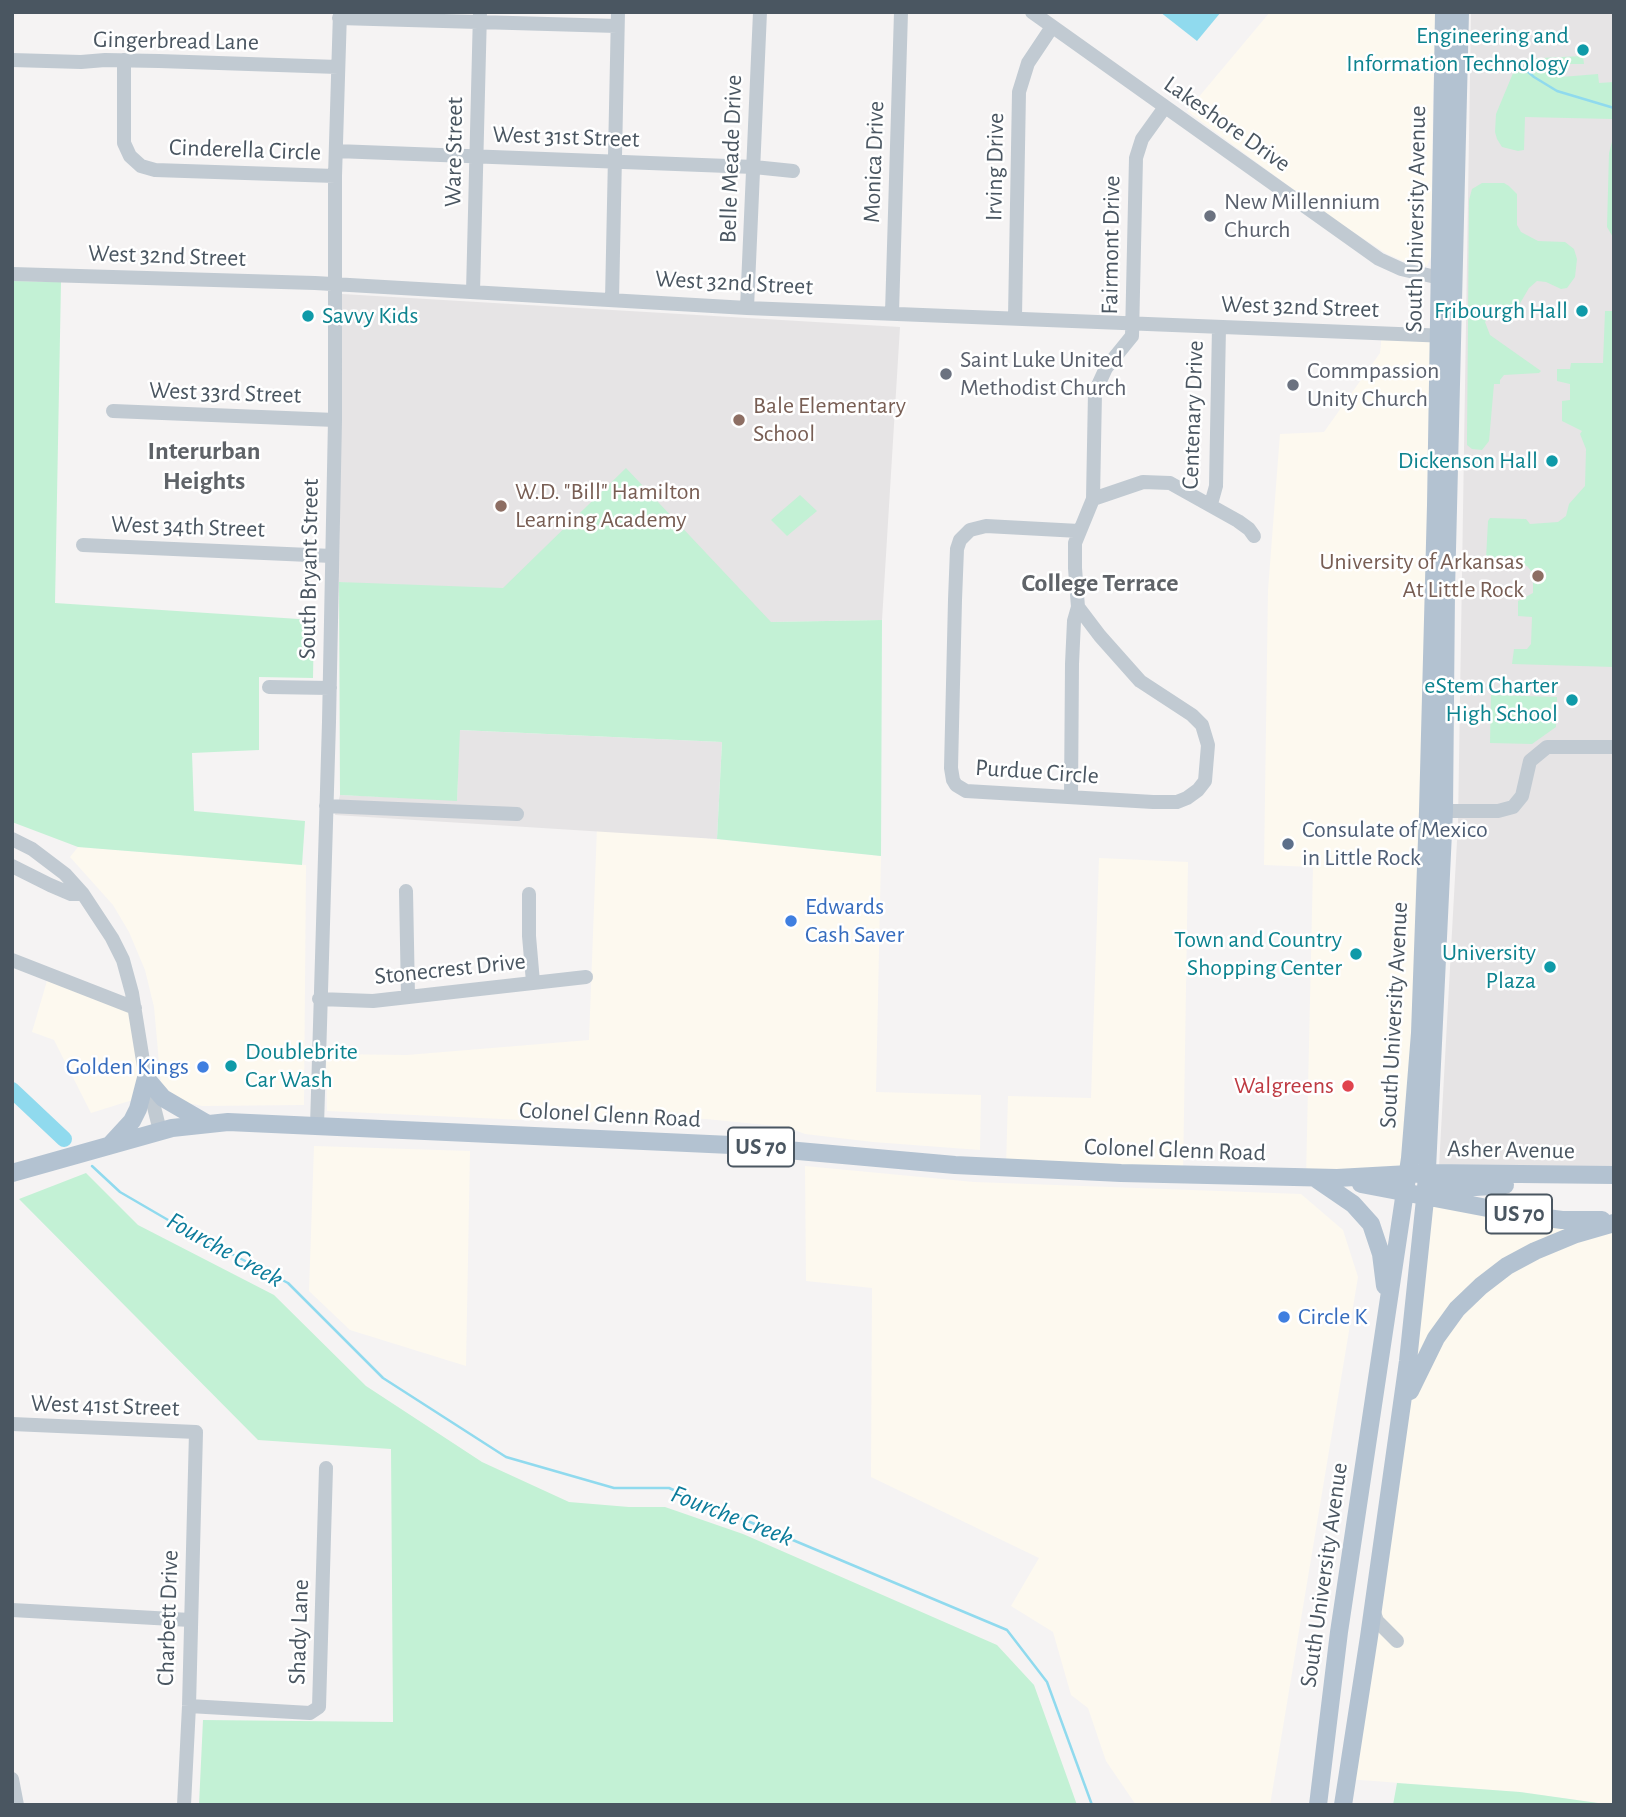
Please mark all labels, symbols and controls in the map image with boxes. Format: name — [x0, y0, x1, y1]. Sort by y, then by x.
place label: Engineering and Information Technology — [1346, 22, 1569, 78]
street label: Gingerbread Lane — [93, 25, 259, 57]
marker: Engineering and Information Technology — [1575, 42, 1591, 58]
street label: Lakeshore Drive — [1158, 70, 1296, 178]
street label: Belle Meade Drive — [714, 74, 748, 244]
street label: Ware Street — [439, 97, 469, 207]
street label: Monica Drive — [857, 100, 891, 224]
street label: South University Avenue — [1400, 105, 1432, 333]
street label: Irving Drive — [980, 113, 1010, 221]
street label: West 31st Street — [492, 120, 640, 154]
street label: Cinderella Circle — [168, 133, 322, 167]
street label: Fairmont Drive — [1095, 175, 1127, 315]
place label: New Millennium Church — [1224, 188, 1380, 244]
marker: New Millennium Church — [1202, 208, 1218, 224]
street label: West 32nd Street — [88, 239, 246, 273]
street label: West 32nd Street — [654, 264, 814, 302]
street label: West 32nd Street — [1221, 290, 1379, 324]
place label: Fribourgh Hall — [1434, 297, 1568, 325]
place label: Savvy Kids — [322, 302, 418, 330]
marker: Fribourgh Hall — [1574, 303, 1590, 319]
marker: Savvy Kids — [300, 308, 316, 324]
street label: Centenary Drive — [1176, 340, 1210, 490]
place label: Saint Luke United Methodist Church — [960, 346, 1127, 402]
place label: Commpassion Unity Church — [1307, 357, 1440, 413]
marker: Saint Luke United Methodist Church — [938, 366, 954, 382]
street label: West 33rd Street — [148, 376, 302, 410]
marker: Commpassion Unity Church — [1285, 377, 1301, 393]
place label: Bale Elementary School — [753, 392, 906, 448]
marker: Bale Elementary School — [731, 412, 747, 428]
district label: Interurban Heights — [147, 435, 261, 496]
place label: Dickenson Hall — [1398, 447, 1538, 475]
marker: Dickenson Hall — [1544, 453, 1560, 469]
street label: South Bryant Street — [293, 478, 325, 660]
place label: W.D. "Bill" Hamilton Learning Academy — [515, 478, 701, 534]
marker: W.D. "Bill" Hamilton Learning Academy — [493, 498, 509, 514]
street label: West 34th Street — [111, 510, 265, 544]
place label: University of Arkansas At Little Rock — [1320, 548, 1524, 604]
district label: College Terrace — [1022, 567, 1178, 599]
marker: University of Arkansas At Little Rock — [1530, 568, 1546, 584]
place label: eStem Charter High School — [1424, 672, 1558, 728]
marker: eStem Charter High School — [1564, 692, 1580, 708]
street label: Purdue Circle — [974, 753, 1100, 791]
place label: Consulate of Mexico in Little Rock — [1302, 816, 1488, 872]
marker: Consulate of Mexico in Little Rock — [1280, 836, 1296, 852]
place label: Edwards Cash Saver — [805, 893, 904, 949]
street label: South University Avenue — [1374, 901, 1414, 1129]
marker: Edwards Cash Saver — [783, 913, 799, 929]
place label: Town and Country Shopping Center — [1174, 926, 1342, 982]
place label: University Plaza — [1442, 939, 1536, 995]
marker: Town and Country Shopping Center — [1348, 946, 1364, 962]
street label: Stonecrest Drive — [373, 947, 527, 991]
marker: University Plaza — [1542, 959, 1558, 975]
place label: Doublebrite Car Wash — [245, 1038, 358, 1094]
place label: Golden Kings — [66, 1053, 189, 1081]
marker: Doublebrite Car Wash — [223, 1058, 239, 1074]
marker: Golden Kings — [195, 1059, 211, 1075]
place label: Walgreens — [1234, 1072, 1334, 1100]
marker: Walgreens — [1340, 1078, 1356, 1094]
street label: Colonel Glenn Road — [518, 1096, 702, 1134]
road number: US 70 — [728, 1128, 794, 1166]
street label: Colonel Glenn Road — [1084, 1132, 1266, 1168]
street label: Asher Avenue — [1447, 1134, 1575, 1166]
road number: US 70 — [1486, 1194, 1552, 1233]
water label: Fourche Creek — [161, 1205, 289, 1295]
place label: Circle K — [1298, 1303, 1367, 1331]
marker: Circle K — [1276, 1309, 1292, 1325]
street label: West 41st Street — [30, 1389, 180, 1423]
street label: South University Avenue — [1294, 1461, 1354, 1689]
water label: Fourche Creek — [667, 1478, 797, 1554]
street label: Charbett Drive — [151, 1549, 185, 1687]
street label: Shady Lane — [283, 1579, 315, 1685]

